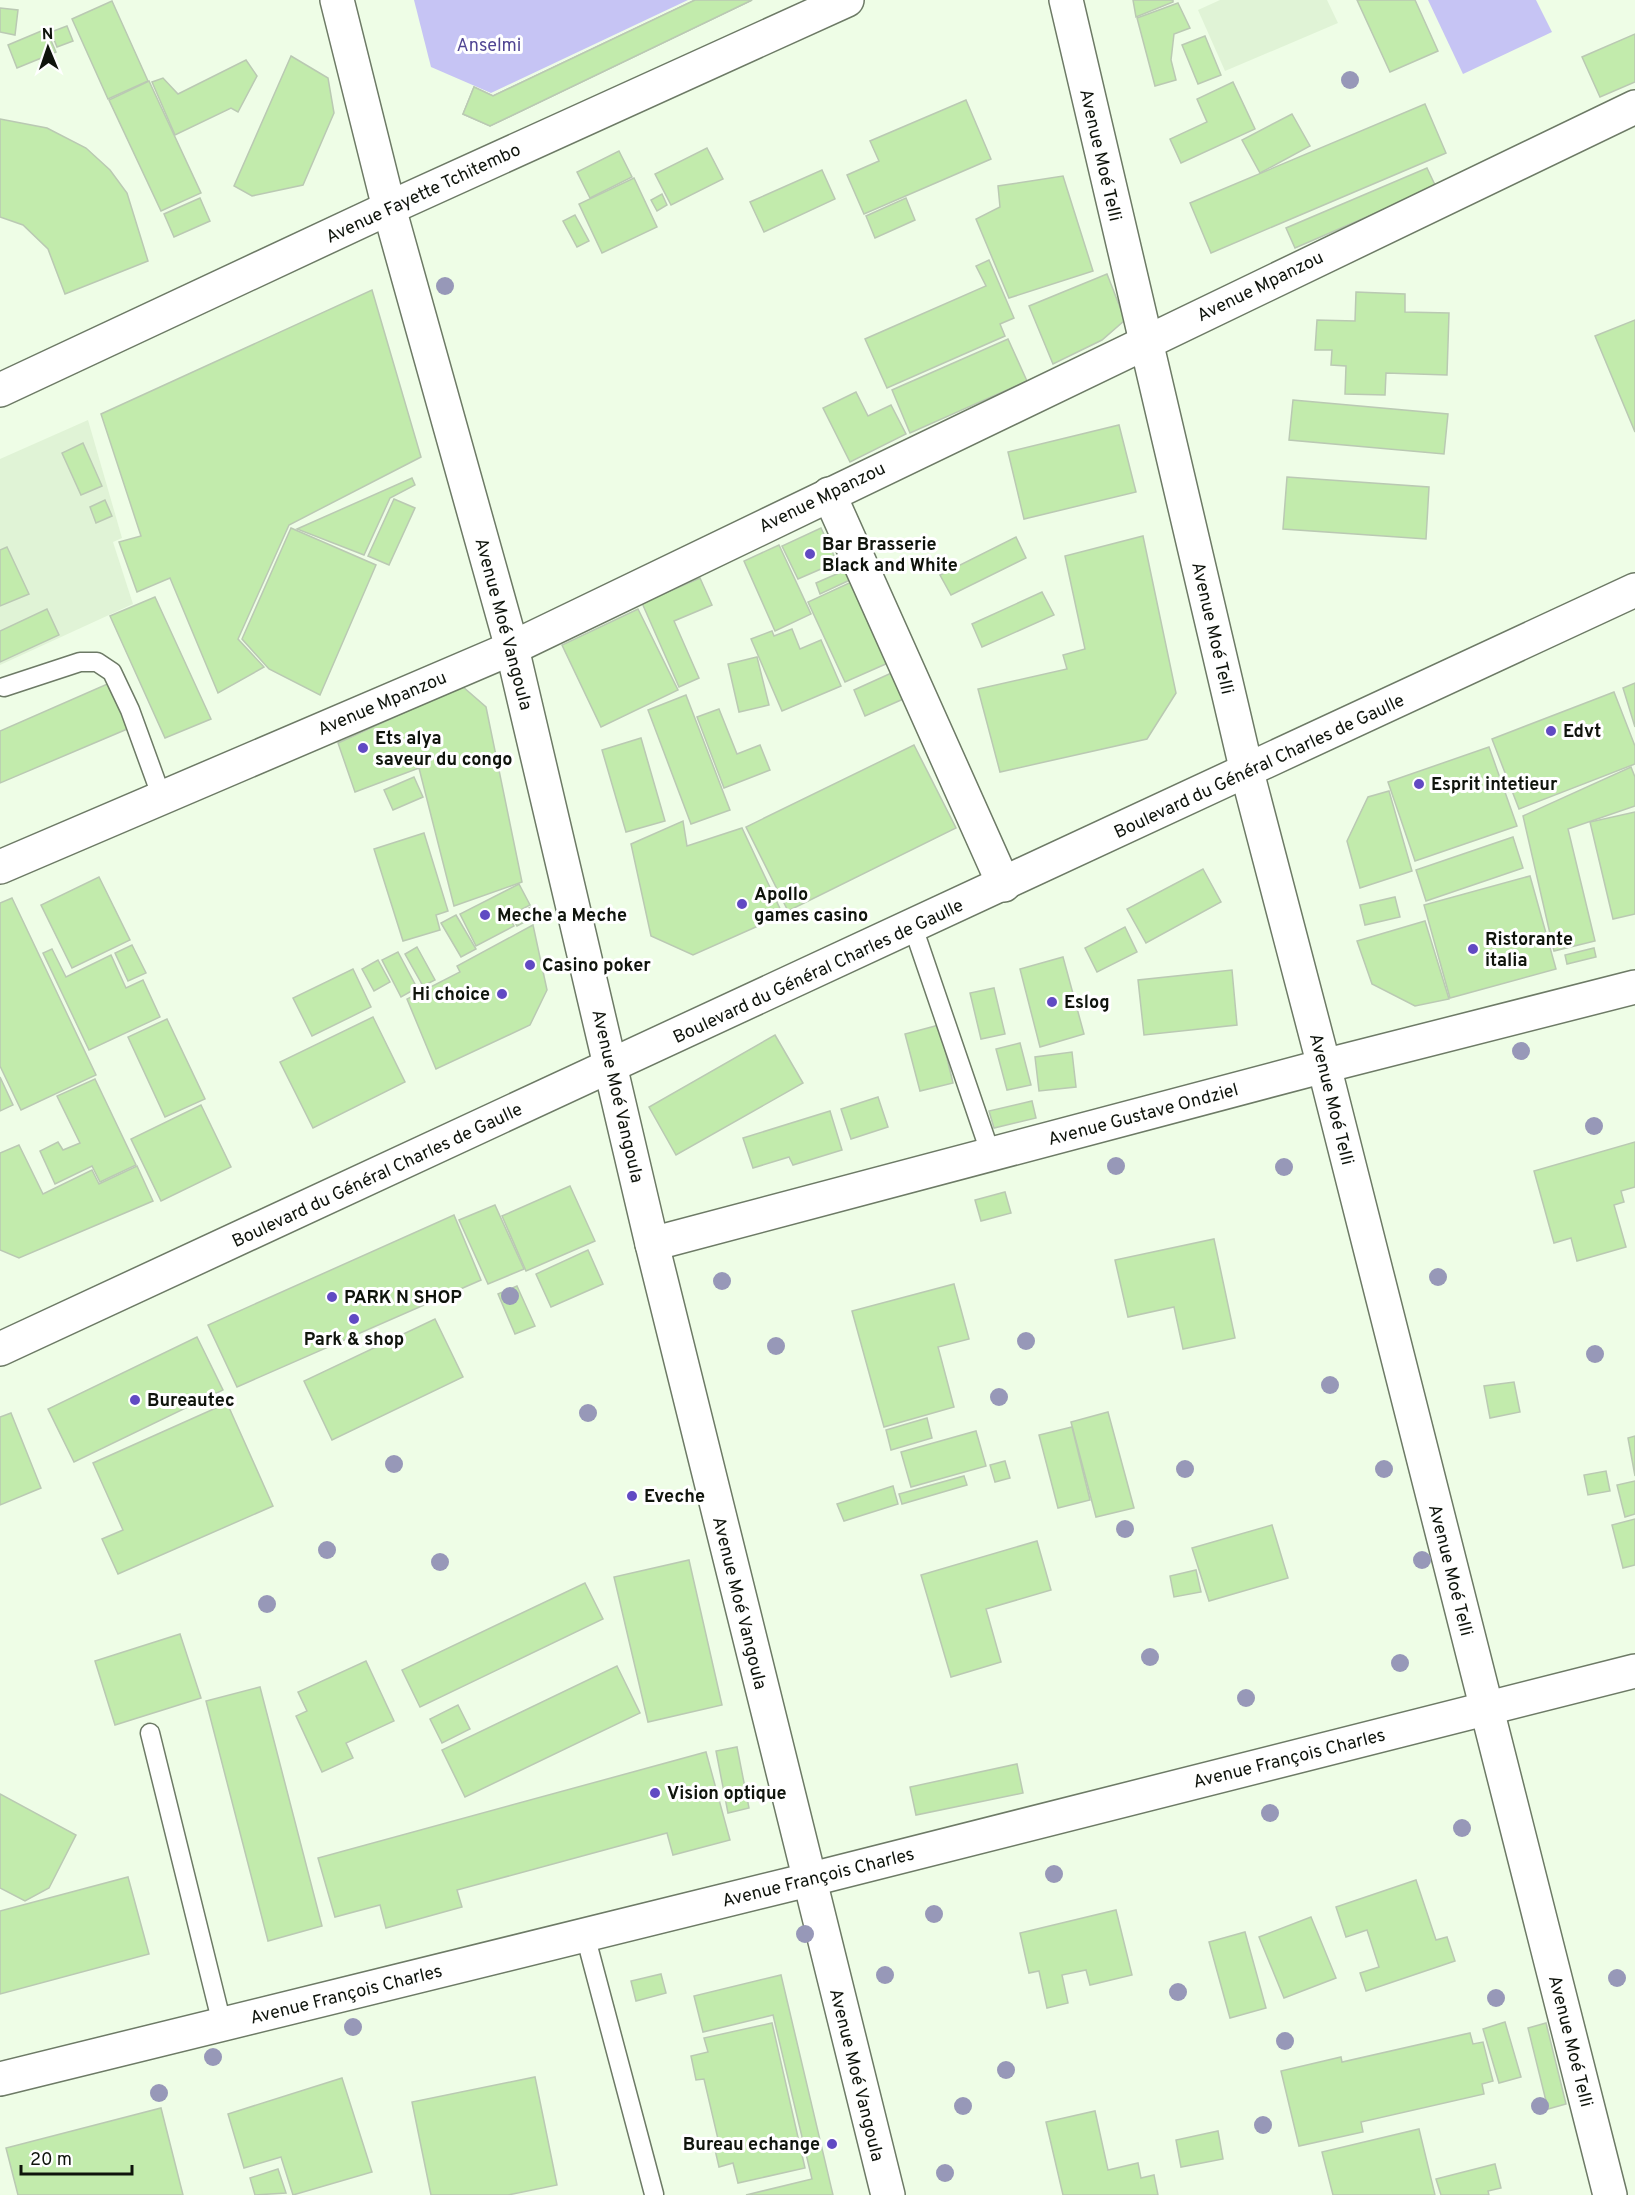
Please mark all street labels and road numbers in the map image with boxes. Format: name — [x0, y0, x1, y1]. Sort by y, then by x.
street label: Avenue Moé Telli — [1073, 87, 1126, 224]
street label: Avenue Fayette Tchitembo — [322, 139, 525, 250]
street label: Avenue Mpanzou — [1194, 247, 1328, 328]
street label: Avenue Mpanzou — [756, 458, 890, 539]
street label: Avenue Moé Vangoula — [468, 536, 537, 713]
street label: Avenue Moé Telli — [1185, 560, 1238, 697]
street label: Avenue Mpanzou — [314, 667, 451, 742]
street label: Boulevard du Général Charles de Gaulle — [1111, 690, 1409, 845]
street label: Boulevard du Général Charles de Gaulle — [670, 895, 968, 1050]
street label: Avenue Moé Vangoula — [585, 1007, 648, 1185]
street label: Avenue Moé Telli — [1303, 1031, 1358, 1168]
street label: Avenue Gustave Ondziel — [1046, 1079, 1241, 1152]
street label: Boulevard du Général Charles de Gaulle — [229, 1099, 527, 1254]
street label: Avenue Moé Telli — [1422, 1502, 1477, 1639]
street label: Avenue Moé Vangoula — [706, 1514, 771, 1692]
street label: Avenue François Charles — [1191, 1724, 1388, 1795]
street label: Avenue François Charles — [720, 1843, 917, 1914]
street label: Avenue François Charles — [248, 1960, 445, 2031]
street label: Avenue Moé Telli — [1542, 1973, 1597, 2110]
street label: Avenue Moé Vangoula — [823, 1986, 888, 2164]

